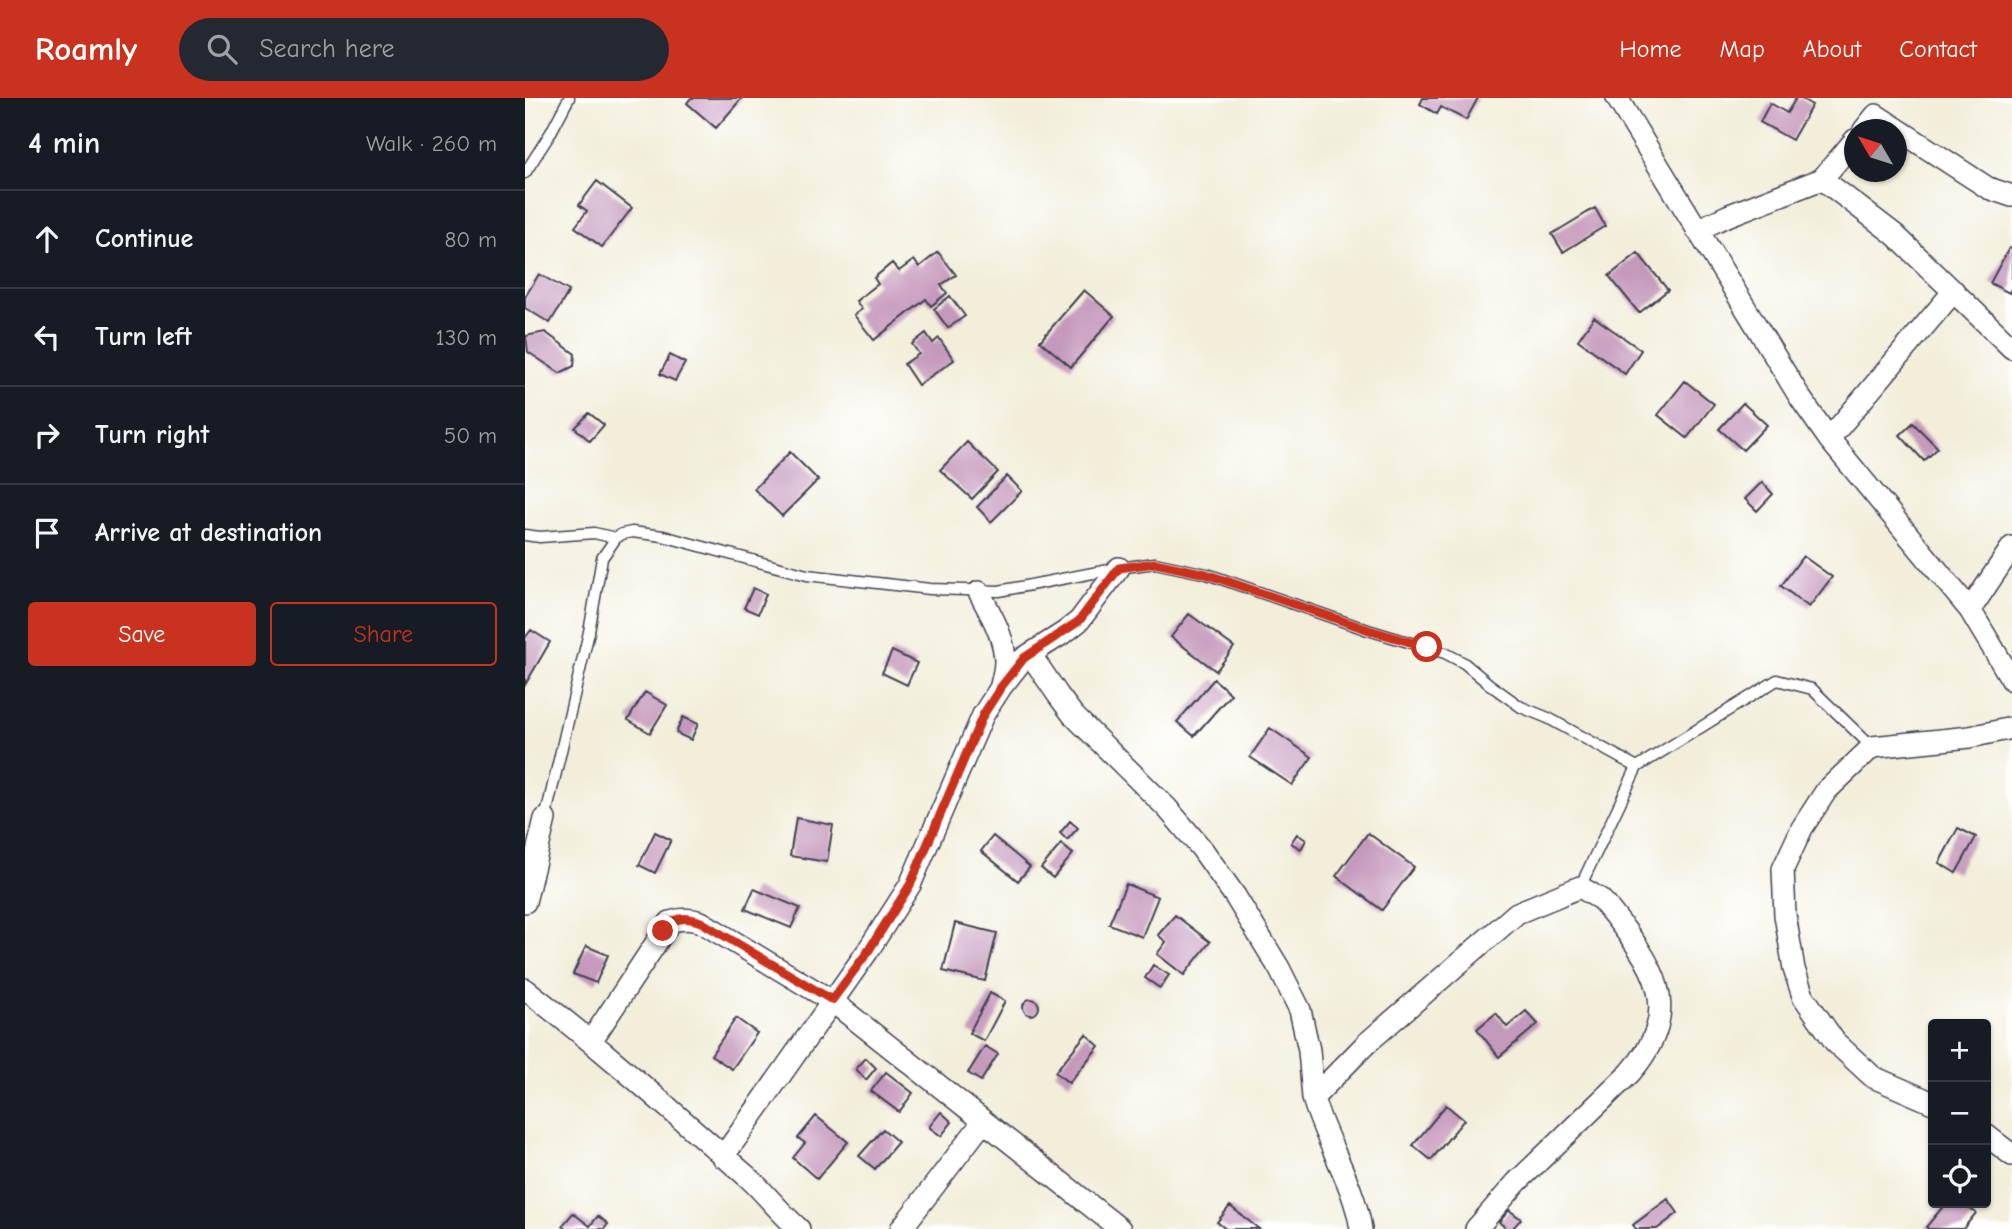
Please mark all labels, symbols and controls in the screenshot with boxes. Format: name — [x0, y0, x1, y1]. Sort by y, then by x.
search box — [179, 18, 669, 81]
text: Roamly — [35, 30, 137, 68]
icon: search — [203, 30, 241, 68]
text: Search here — [259, 34, 395, 64]
text: Home — [1620, 35, 1681, 63]
text: Map — [1719, 35, 1765, 63]
text: About — [1803, 35, 1861, 63]
text: Contact — [1899, 35, 1977, 63]
north arrow — [1844, 119, 1907, 182]
text: 4 min — [28, 126, 100, 161]
text: Walk · 260 m — [366, 130, 497, 157]
icon: ahead — [28, 220, 66, 258]
text: Continue — [95, 224, 193, 254]
text: 80 m — [444, 226, 497, 253]
icon: left — [28, 318, 66, 356]
text: Turn left — [95, 322, 192, 352]
text: 130 m — [436, 324, 497, 351]
icon: right — [28, 416, 66, 454]
text: Turn right — [95, 420, 209, 450]
text: 50 m — [444, 422, 497, 449]
icon: arrive — [28, 514, 66, 552]
text: Arrive at destination — [95, 518, 322, 548]
button: Save — [28, 602, 256, 666]
button: Share — [270, 602, 497, 666]
route start — [1411, 631, 1442, 662]
route end — [647, 915, 678, 946]
map controls — [1928, 1019, 1991, 1208]
button: + — [1928, 1019, 1991, 1082]
button: − — [1928, 1082, 1991, 1145]
button: locate — [1928, 1145, 1991, 1208]

